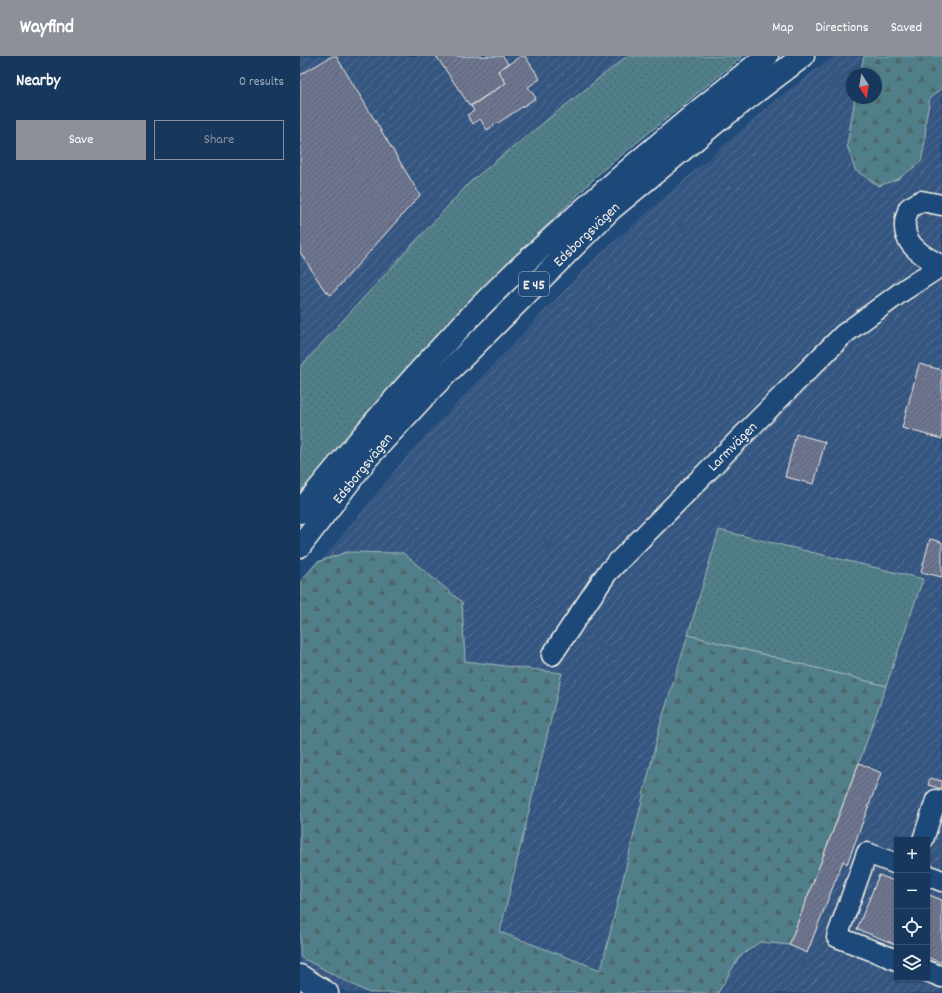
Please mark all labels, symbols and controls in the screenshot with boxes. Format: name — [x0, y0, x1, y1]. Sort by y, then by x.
text: Wayfind — [20, 15, 74, 42]
text: Map — [772, 18, 794, 38]
text: Directions — [816, 18, 869, 38]
text: Saved — [891, 18, 922, 38]
north arrow — [846, 68, 882, 104]
text: Nearby — [16, 70, 60, 94]
text: 0 results — [239, 73, 284, 92]
button: Save — [16, 120, 146, 160]
button: Share — [154, 120, 284, 160]
street label: Edsborgsvägen — [549, 198, 626, 273]
road number: E 45 — [519, 272, 549, 296]
street label: Larmvägen — [703, 417, 763, 477]
street label: Edsborgsvägen — [328, 429, 399, 509]
map controls — [894, 837, 930, 981]
button: + — [894, 837, 930, 873]
button: − — [894, 873, 930, 909]
button: locate — [894, 909, 930, 945]
button: layers — [894, 945, 930, 981]

